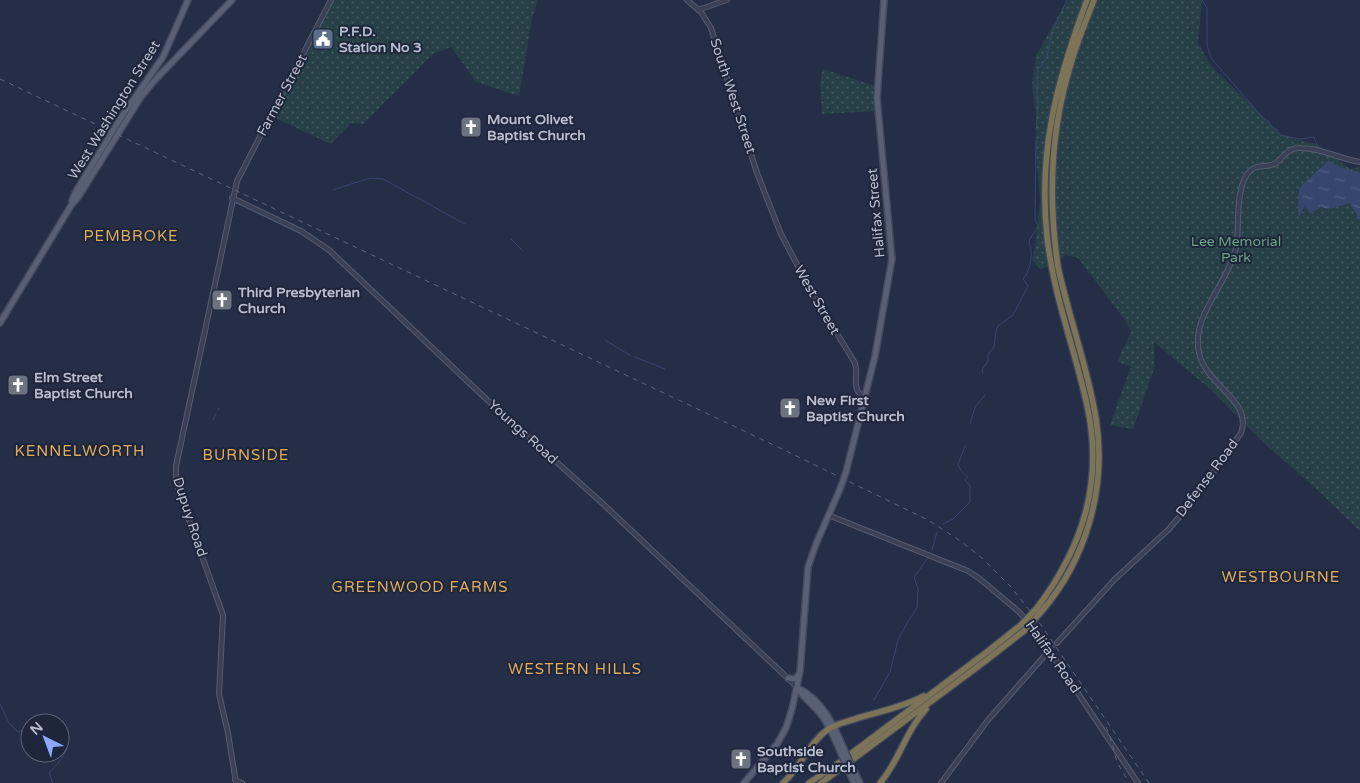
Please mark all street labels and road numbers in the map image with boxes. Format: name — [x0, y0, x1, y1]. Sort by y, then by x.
street label: South West Street — [706, 36, 760, 156]
street label: West Washington Street — [64, 37, 164, 183]
street label: Farmer Street — [253, 50, 311, 139]
street label: Halifax Street — [864, 167, 888, 258]
street label: West Street — [790, 262, 844, 338]
street label: Youngs Road — [485, 396, 561, 468]
street label: Defense Road — [1172, 436, 1242, 520]
street label: Dupuy Road — [169, 475, 211, 559]
street label: Halifax Road — [1022, 617, 1084, 697]

